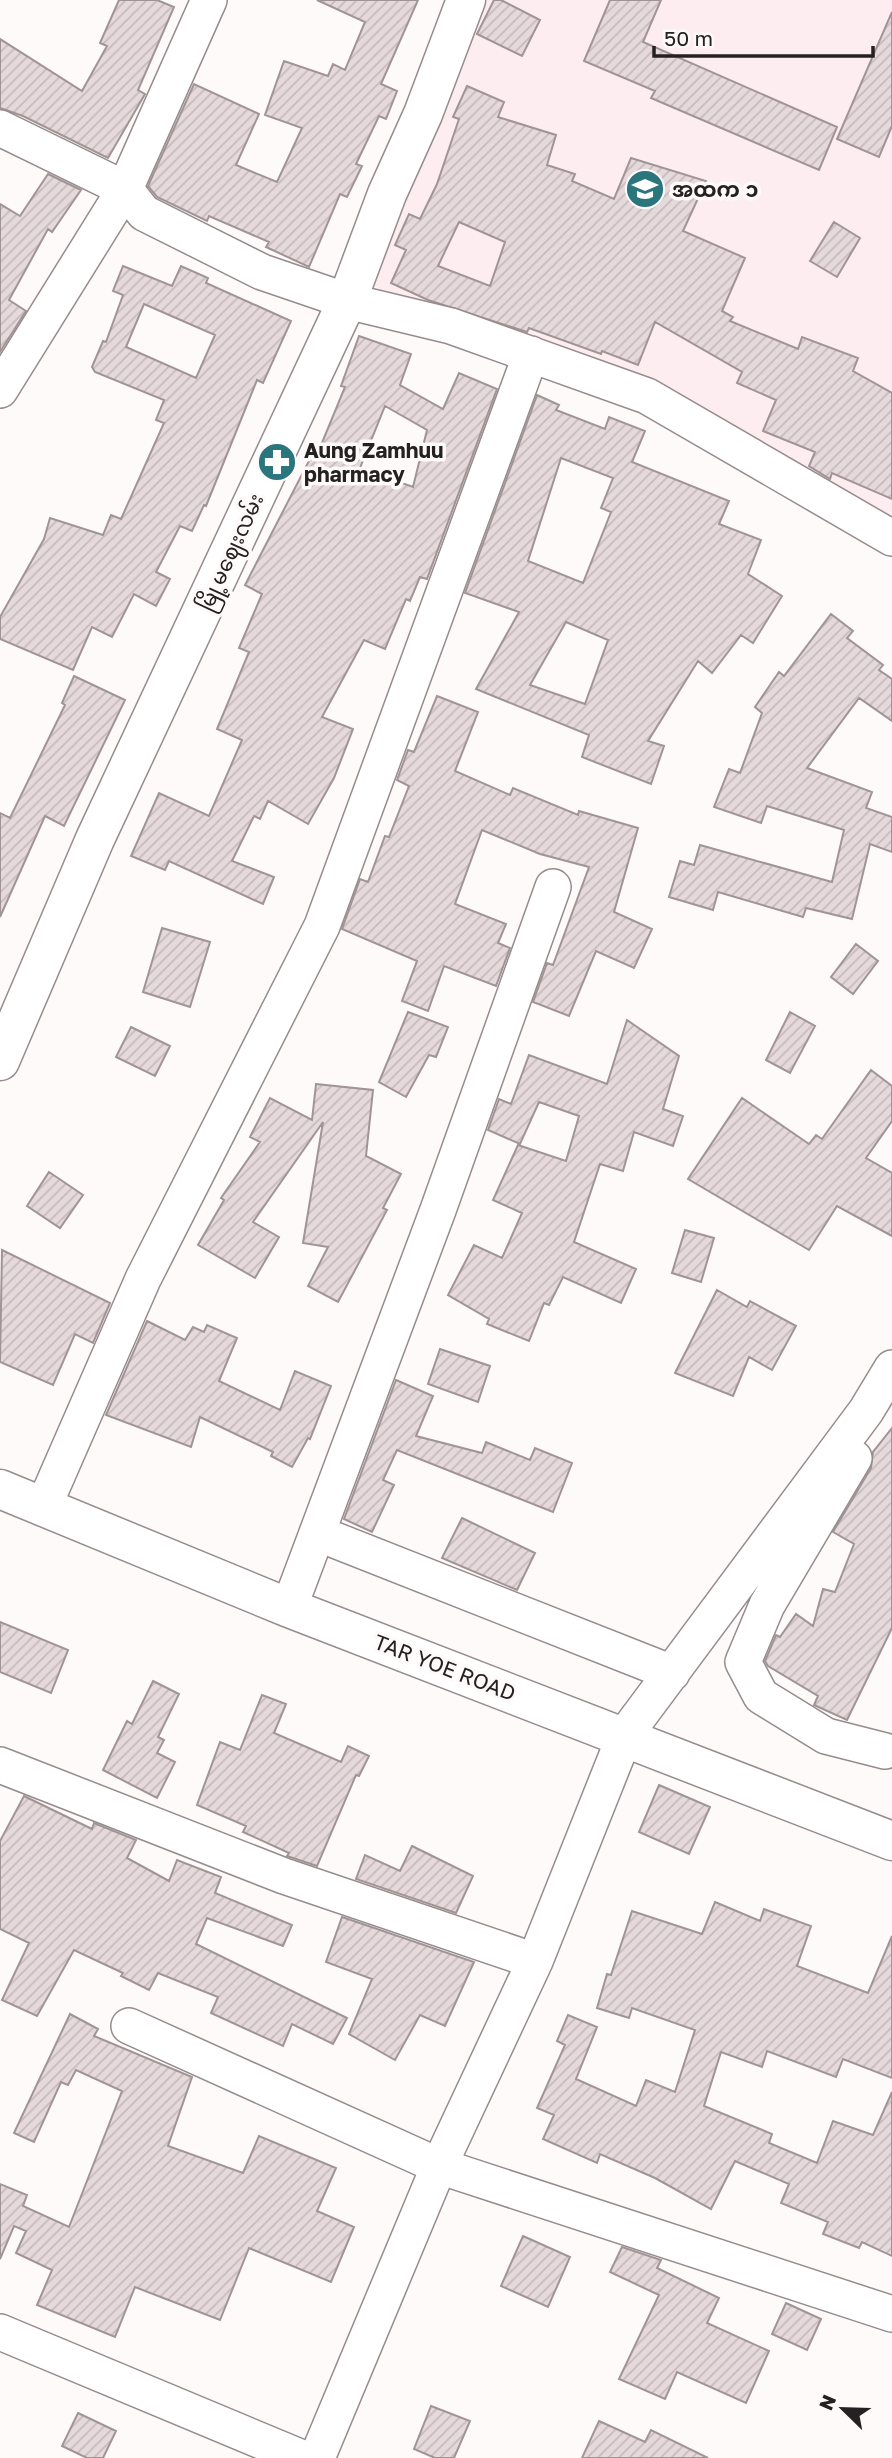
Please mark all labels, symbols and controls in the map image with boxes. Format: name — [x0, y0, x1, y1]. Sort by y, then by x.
scale bar — [654, 14, 873, 58]
text: 50 m — [664, 25, 713, 51]
school or university icon: အထက ၁ — [624, 168, 666, 210]
place label: အထက ၁ — [672, 176, 758, 202]
place label: Aung Zamhuu pharmacy — [304, 437, 443, 487]
pharmacy icon: Aung Zamhuu pharmacy — [256, 441, 298, 483]
street label: မြို့မဈေးလမ်း — [190, 488, 273, 617]
street label: TAR YOE ROAD — [371, 1628, 519, 1706]
north arrow — [808, 2374, 878, 2444]
text: N — [813, 2391, 840, 2413]

